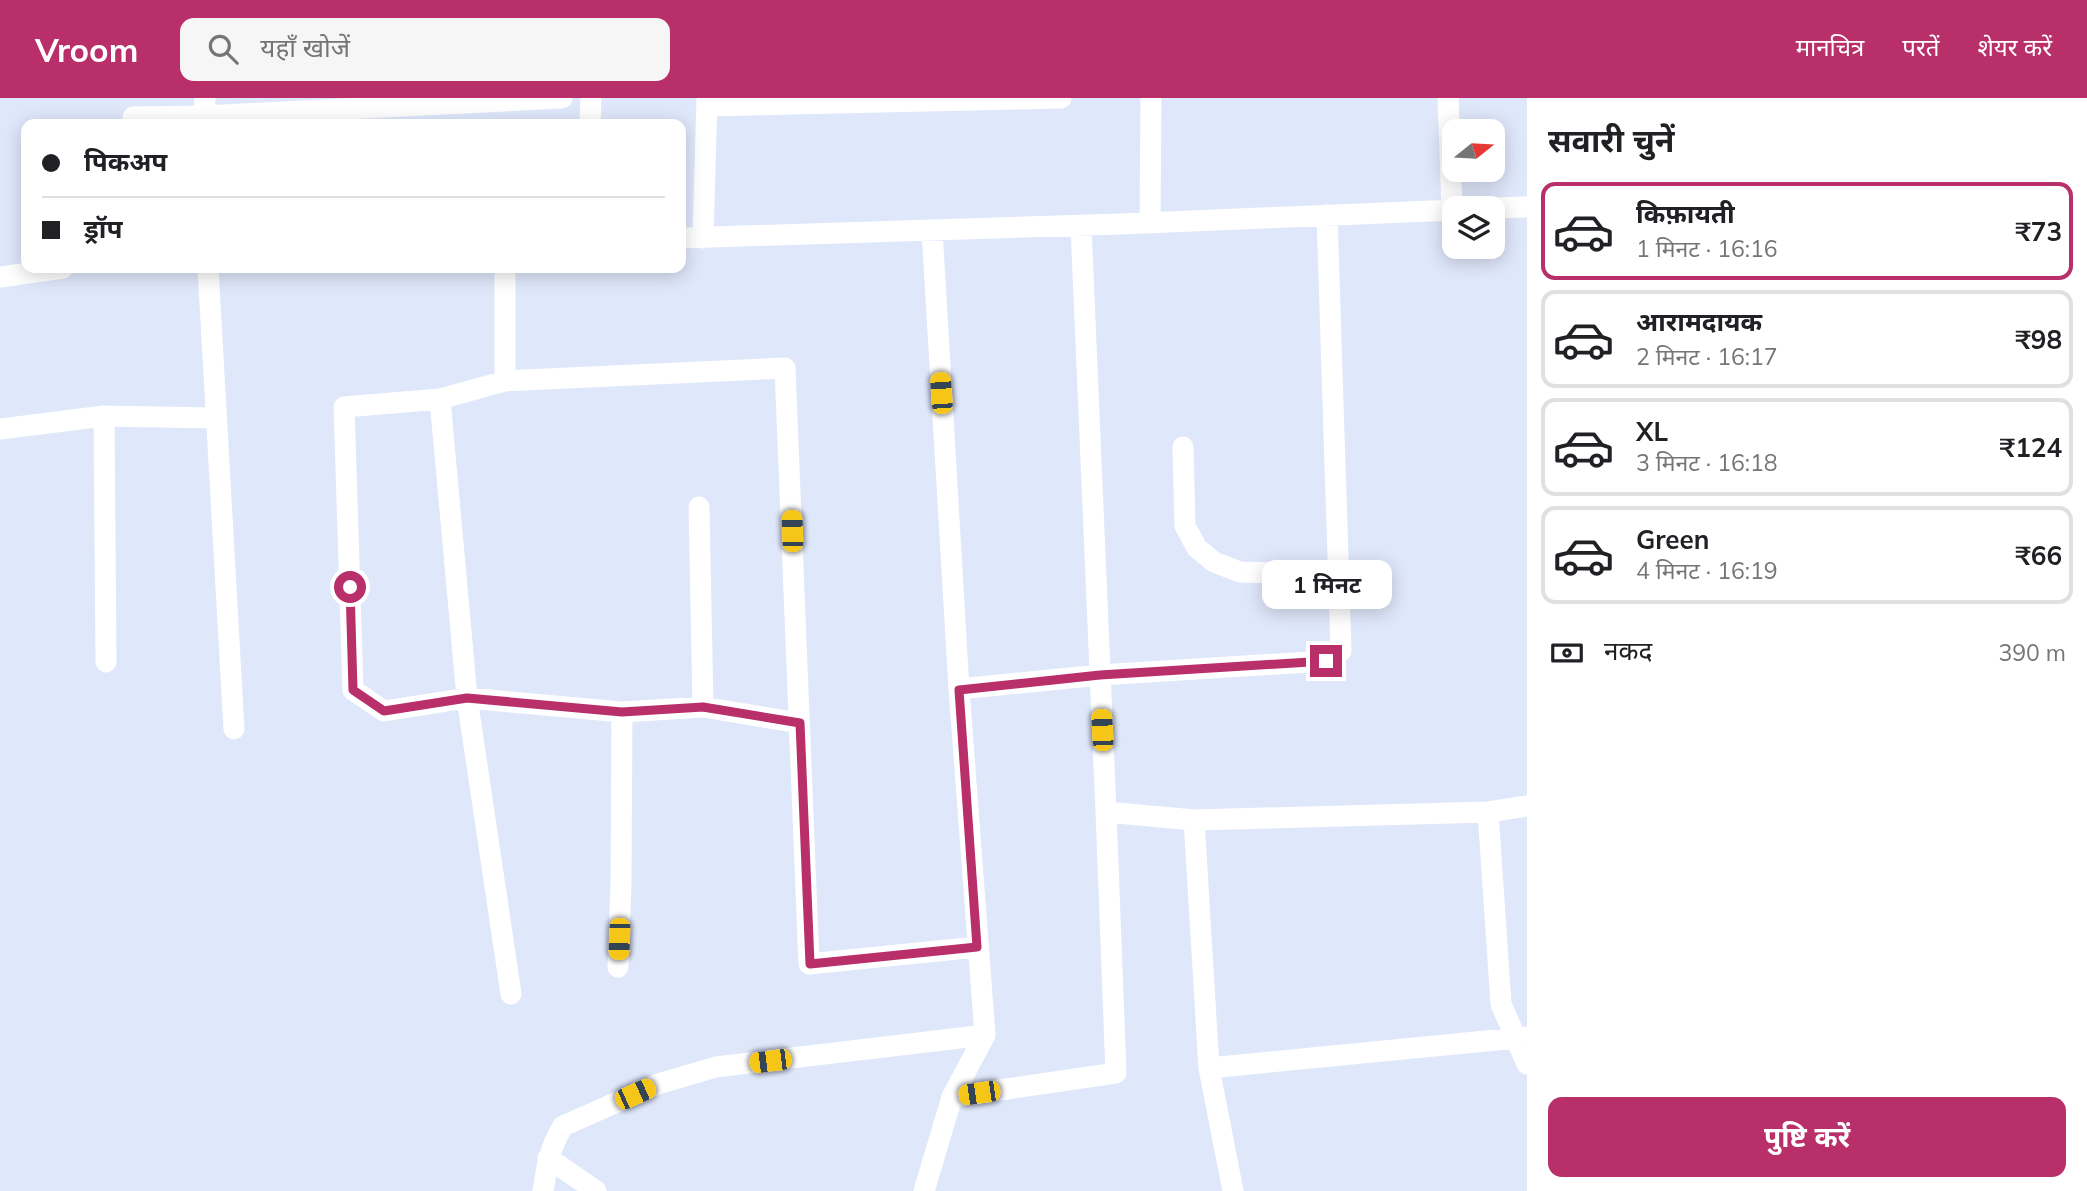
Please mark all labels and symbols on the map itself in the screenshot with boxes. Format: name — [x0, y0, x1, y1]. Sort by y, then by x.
north arrow — [1442, 119, 1505, 182]
car — [930, 371, 953, 415]
car — [781, 510, 804, 552]
callout: 1 मिनट — [1261, 560, 1391, 608]
route start — [334, 571, 366, 603]
route end — [1310, 645, 1342, 677]
car — [1091, 708, 1114, 752]
car — [608, 918, 631, 960]
car — [748, 1048, 793, 1074]
car — [612, 1076, 659, 1112]
car — [957, 1080, 1002, 1106]

